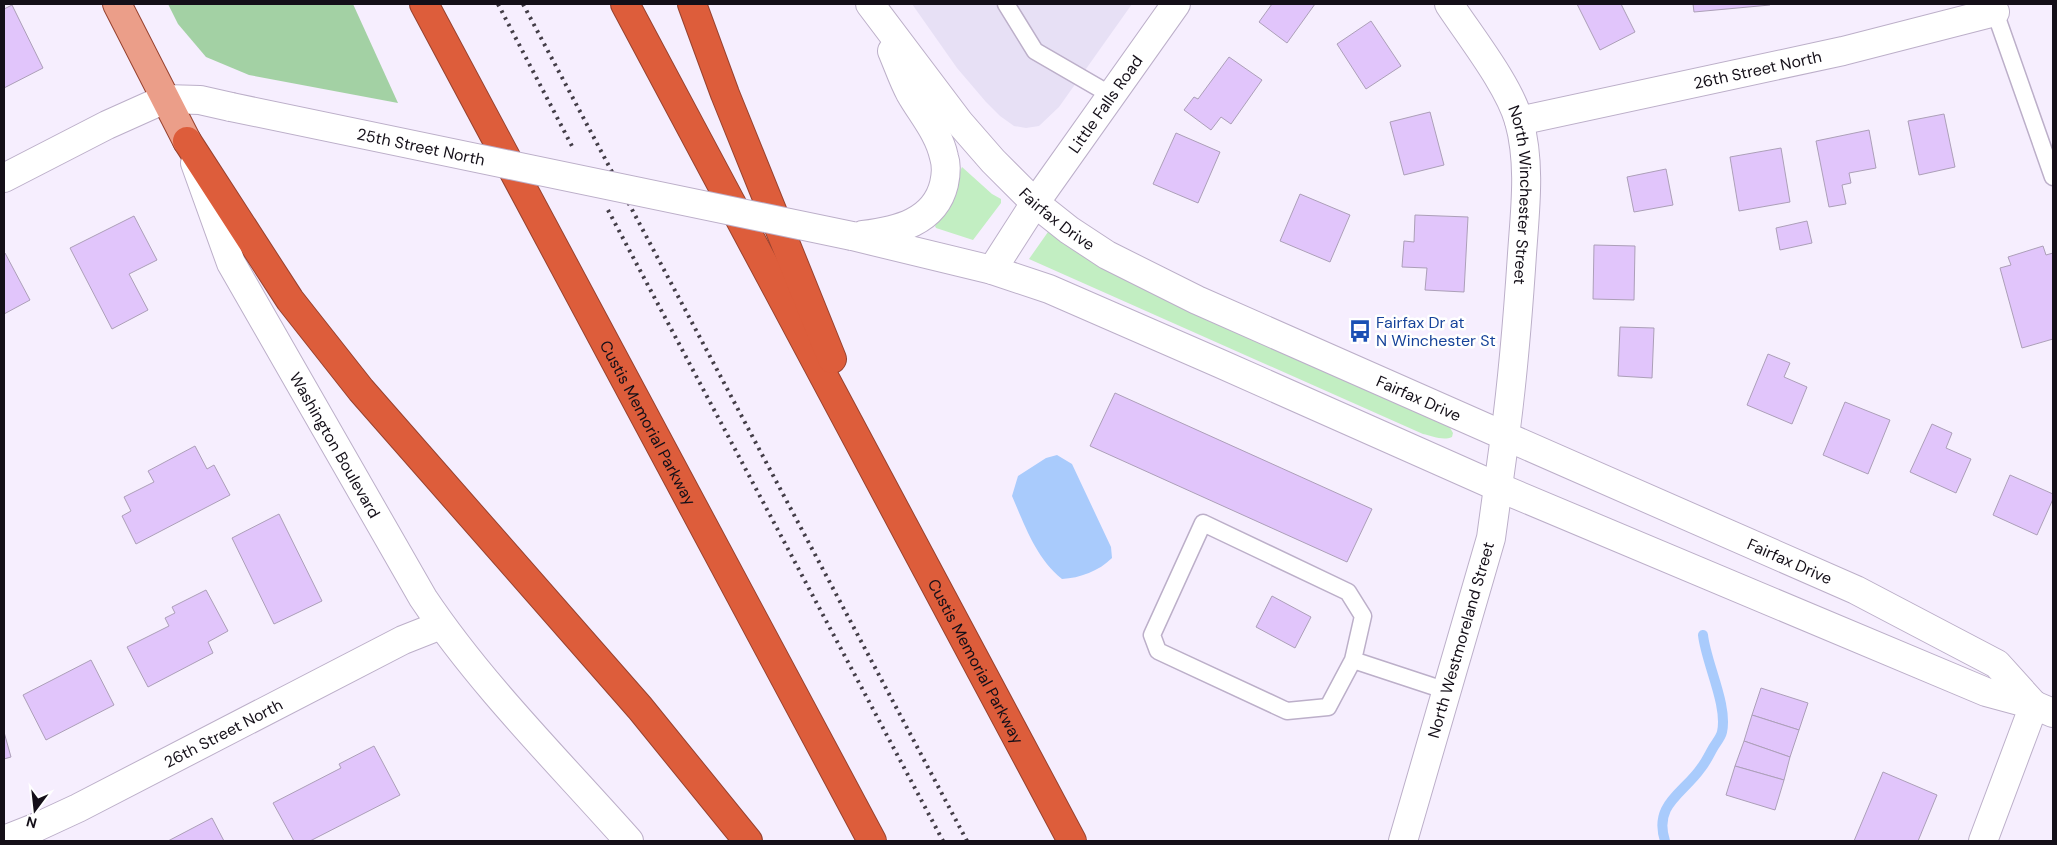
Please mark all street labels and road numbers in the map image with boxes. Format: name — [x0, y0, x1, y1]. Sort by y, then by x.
street label: 26th Street North — [1691, 45, 1824, 94]
street label: Little Falls Road — [1063, 51, 1147, 157]
street label: North Winchester Street — [1504, 102, 1537, 285]
street label: 25th Street North — [355, 123, 487, 170]
street label: Fairfax Drive — [1015, 183, 1099, 255]
street label: Custis Memorial Parkway — [595, 337, 701, 509]
street label: Washington Boulevard — [285, 368, 385, 522]
street label: Fairfax Drive — [1373, 370, 1464, 426]
street label: Fairfax Drive — [1744, 533, 1835, 589]
street label: North Westmoreland Street — [1423, 539, 1499, 741]
street label: Custis Memorial Parkway — [923, 575, 1029, 748]
street label: 26th Street North — [160, 694, 286, 772]

